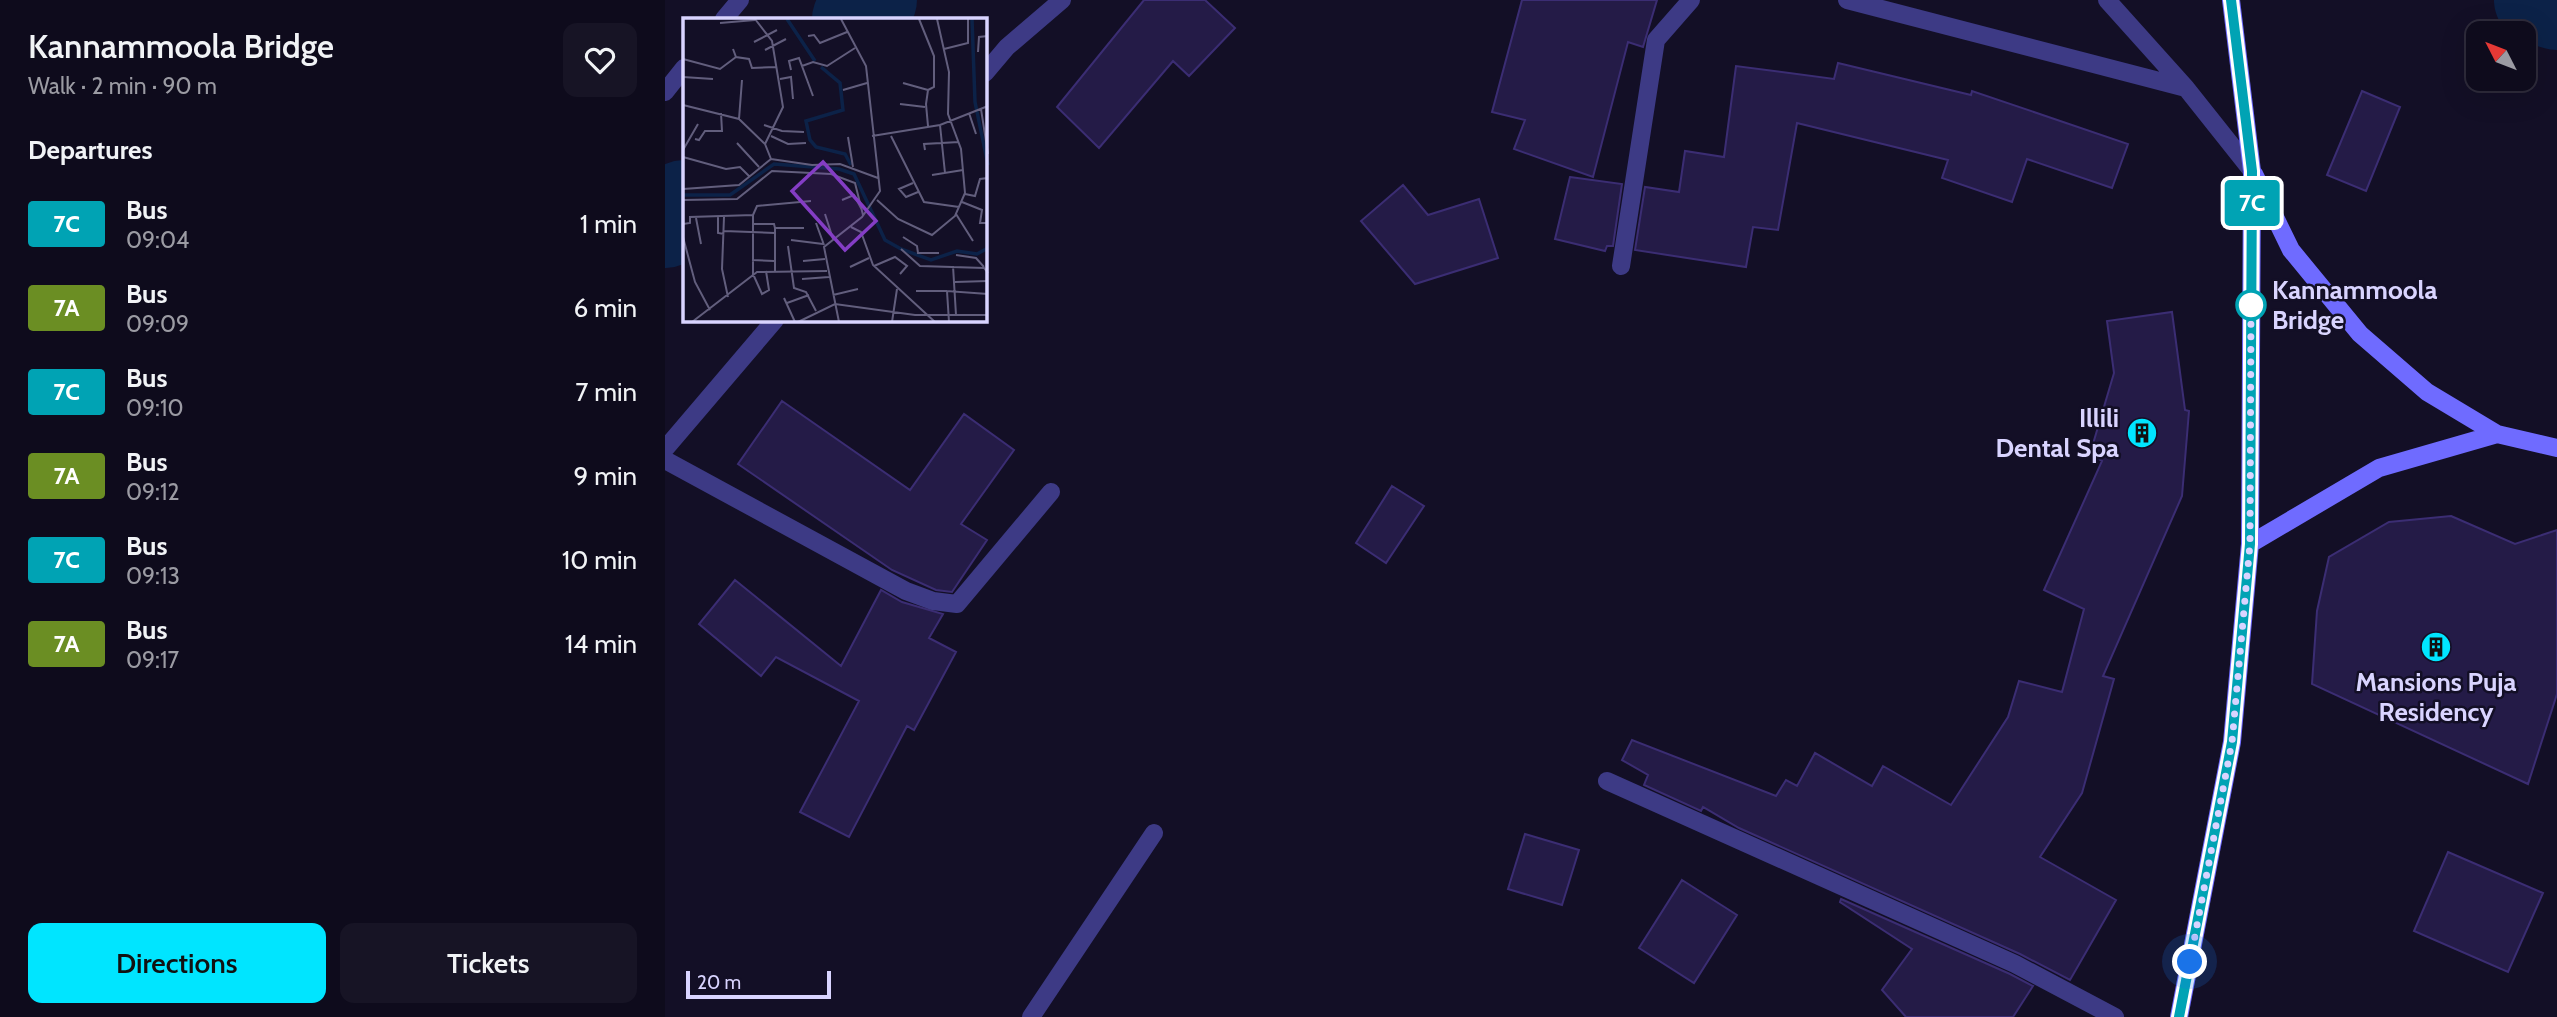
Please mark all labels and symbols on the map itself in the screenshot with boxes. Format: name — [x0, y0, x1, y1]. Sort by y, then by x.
inset map — [683, 18, 987, 322]
north arrow — [2466, 21, 2536, 91]
line badge: 7C — [2221, 180, 2283, 226]
place label: Kannammoola Bridge — [2272, 274, 2437, 336]
marker: Kannammoola Bridge — [2236, 290, 2266, 320]
place label: Illili Dental Spa — [1996, 402, 2119, 464]
building icon: Illili Dental Spa — [2125, 416, 2159, 450]
building icon: Mansions Puja Residency — [2419, 630, 2453, 664]
place label: Mansions Puja Residency — [2356, 666, 2517, 728]
your location — [2172, 944, 2207, 979]
scale bar — [686, 968, 831, 1000]

